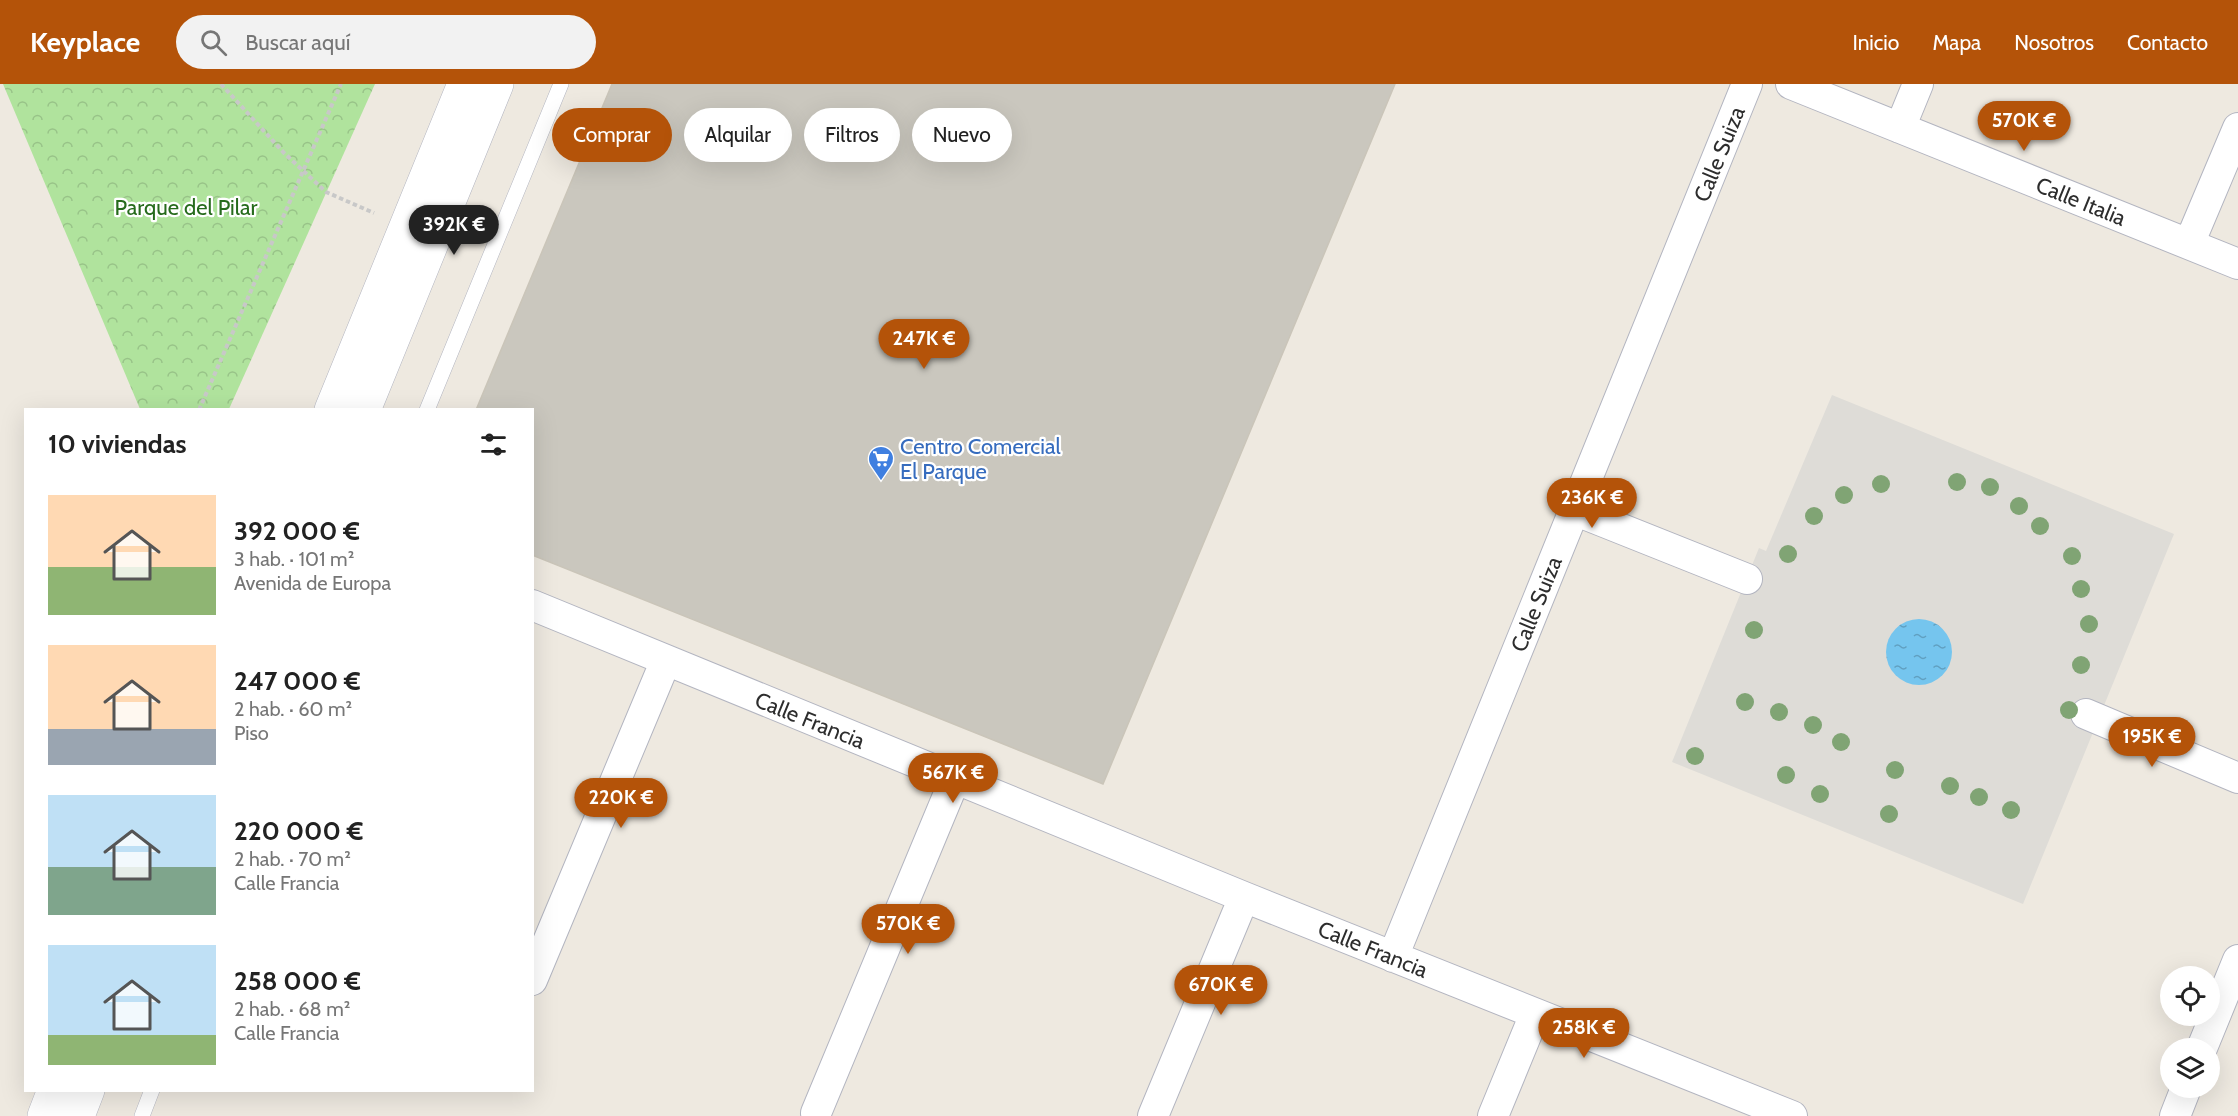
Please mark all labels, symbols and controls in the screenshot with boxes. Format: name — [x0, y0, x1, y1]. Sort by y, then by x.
search box — [176, 15, 596, 69]
text: Keyplace — [30, 25, 140, 59]
icon: search — [197, 26, 230, 59]
text: Buscar aquí — [245, 29, 350, 56]
text: Inicio — [1852, 30, 1899, 55]
text: Mapa — [1932, 30, 1981, 55]
text: Nosotros — [2014, 30, 2094, 55]
text: Contacto — [2127, 30, 2208, 55]
pin: 570K € — [1975, 101, 2073, 152]
street label: Calle Suiza — [1688, 102, 1751, 206]
chip: Comprar — [552, 108, 672, 162]
chip: Alquilar — [684, 108, 792, 162]
chip: Filtros — [804, 108, 900, 162]
chip: Nuevo — [912, 108, 1012, 162]
text: 570K € — [1992, 108, 2056, 132]
street label: Calle Italia — [2032, 171, 2130, 232]
park label: Parque del Pilar — [115, 194, 258, 221]
pin: 392K € — [405, 205, 503, 256]
text: 392K € — [423, 212, 485, 236]
pin: 247K € — [875, 319, 973, 370]
text: 247K € — [892, 326, 956, 350]
text: 10 viviendas — [48, 428, 187, 460]
icon: filters — [477, 428, 510, 461]
place label: Centro Comercial El Parque — [900, 433, 1062, 485]
supermarket icon: Centro Comercial El Parque — [866, 444, 896, 482]
pin: 236K € — [1543, 478, 1641, 529]
text: 236K € — [1561, 485, 1623, 509]
text: 392 000 € — [234, 515, 360, 547]
icon: home — [96, 519, 168, 591]
text: 3 hab. · 101 m² — [234, 547, 354, 571]
street label: Calle Suiza — [1505, 552, 1568, 656]
text: Avenida de Europa — [234, 571, 391, 595]
text: 247 000 € — [234, 665, 361, 697]
icon: home — [96, 669, 168, 741]
street label: Calle Francia — [751, 686, 869, 755]
text: 2 hab. · 60 m² — [234, 697, 352, 721]
pin: 195K € — [2103, 717, 2201, 768]
text: Piso — [234, 721, 269, 745]
text: 195K € — [2122, 724, 2182, 748]
pin: 567K € — [904, 753, 1002, 804]
text: 567K € — [922, 760, 984, 784]
pin: 220K € — [572, 778, 670, 829]
text: 220K € — [588, 785, 654, 809]
text: 220 000 € — [234, 815, 363, 847]
icon: home — [96, 819, 168, 891]
text: 2 hab. · 70 m² — [234, 847, 351, 871]
text: Calle Francia — [234, 871, 339, 895]
pin: 570K € — [859, 904, 957, 955]
text: 570K € — [876, 911, 940, 935]
street label: Calle Francia — [1314, 915, 1432, 984]
text: 258 000 € — [234, 965, 361, 997]
pin: 670K € — [1172, 965, 1270, 1016]
map controls — [2160, 966, 2220, 1098]
button: locate — [2160, 966, 2220, 1026]
icon: home — [96, 969, 168, 1041]
text: 670K € — [1188, 972, 1254, 996]
text: 2 hab. · 68 m² — [234, 997, 350, 1021]
pin: 258K € — [1535, 1008, 1633, 1059]
text: 258K € — [1552, 1015, 1616, 1039]
text: Calle Francia — [234, 1021, 339, 1045]
button: layers — [2160, 1038, 2220, 1098]

